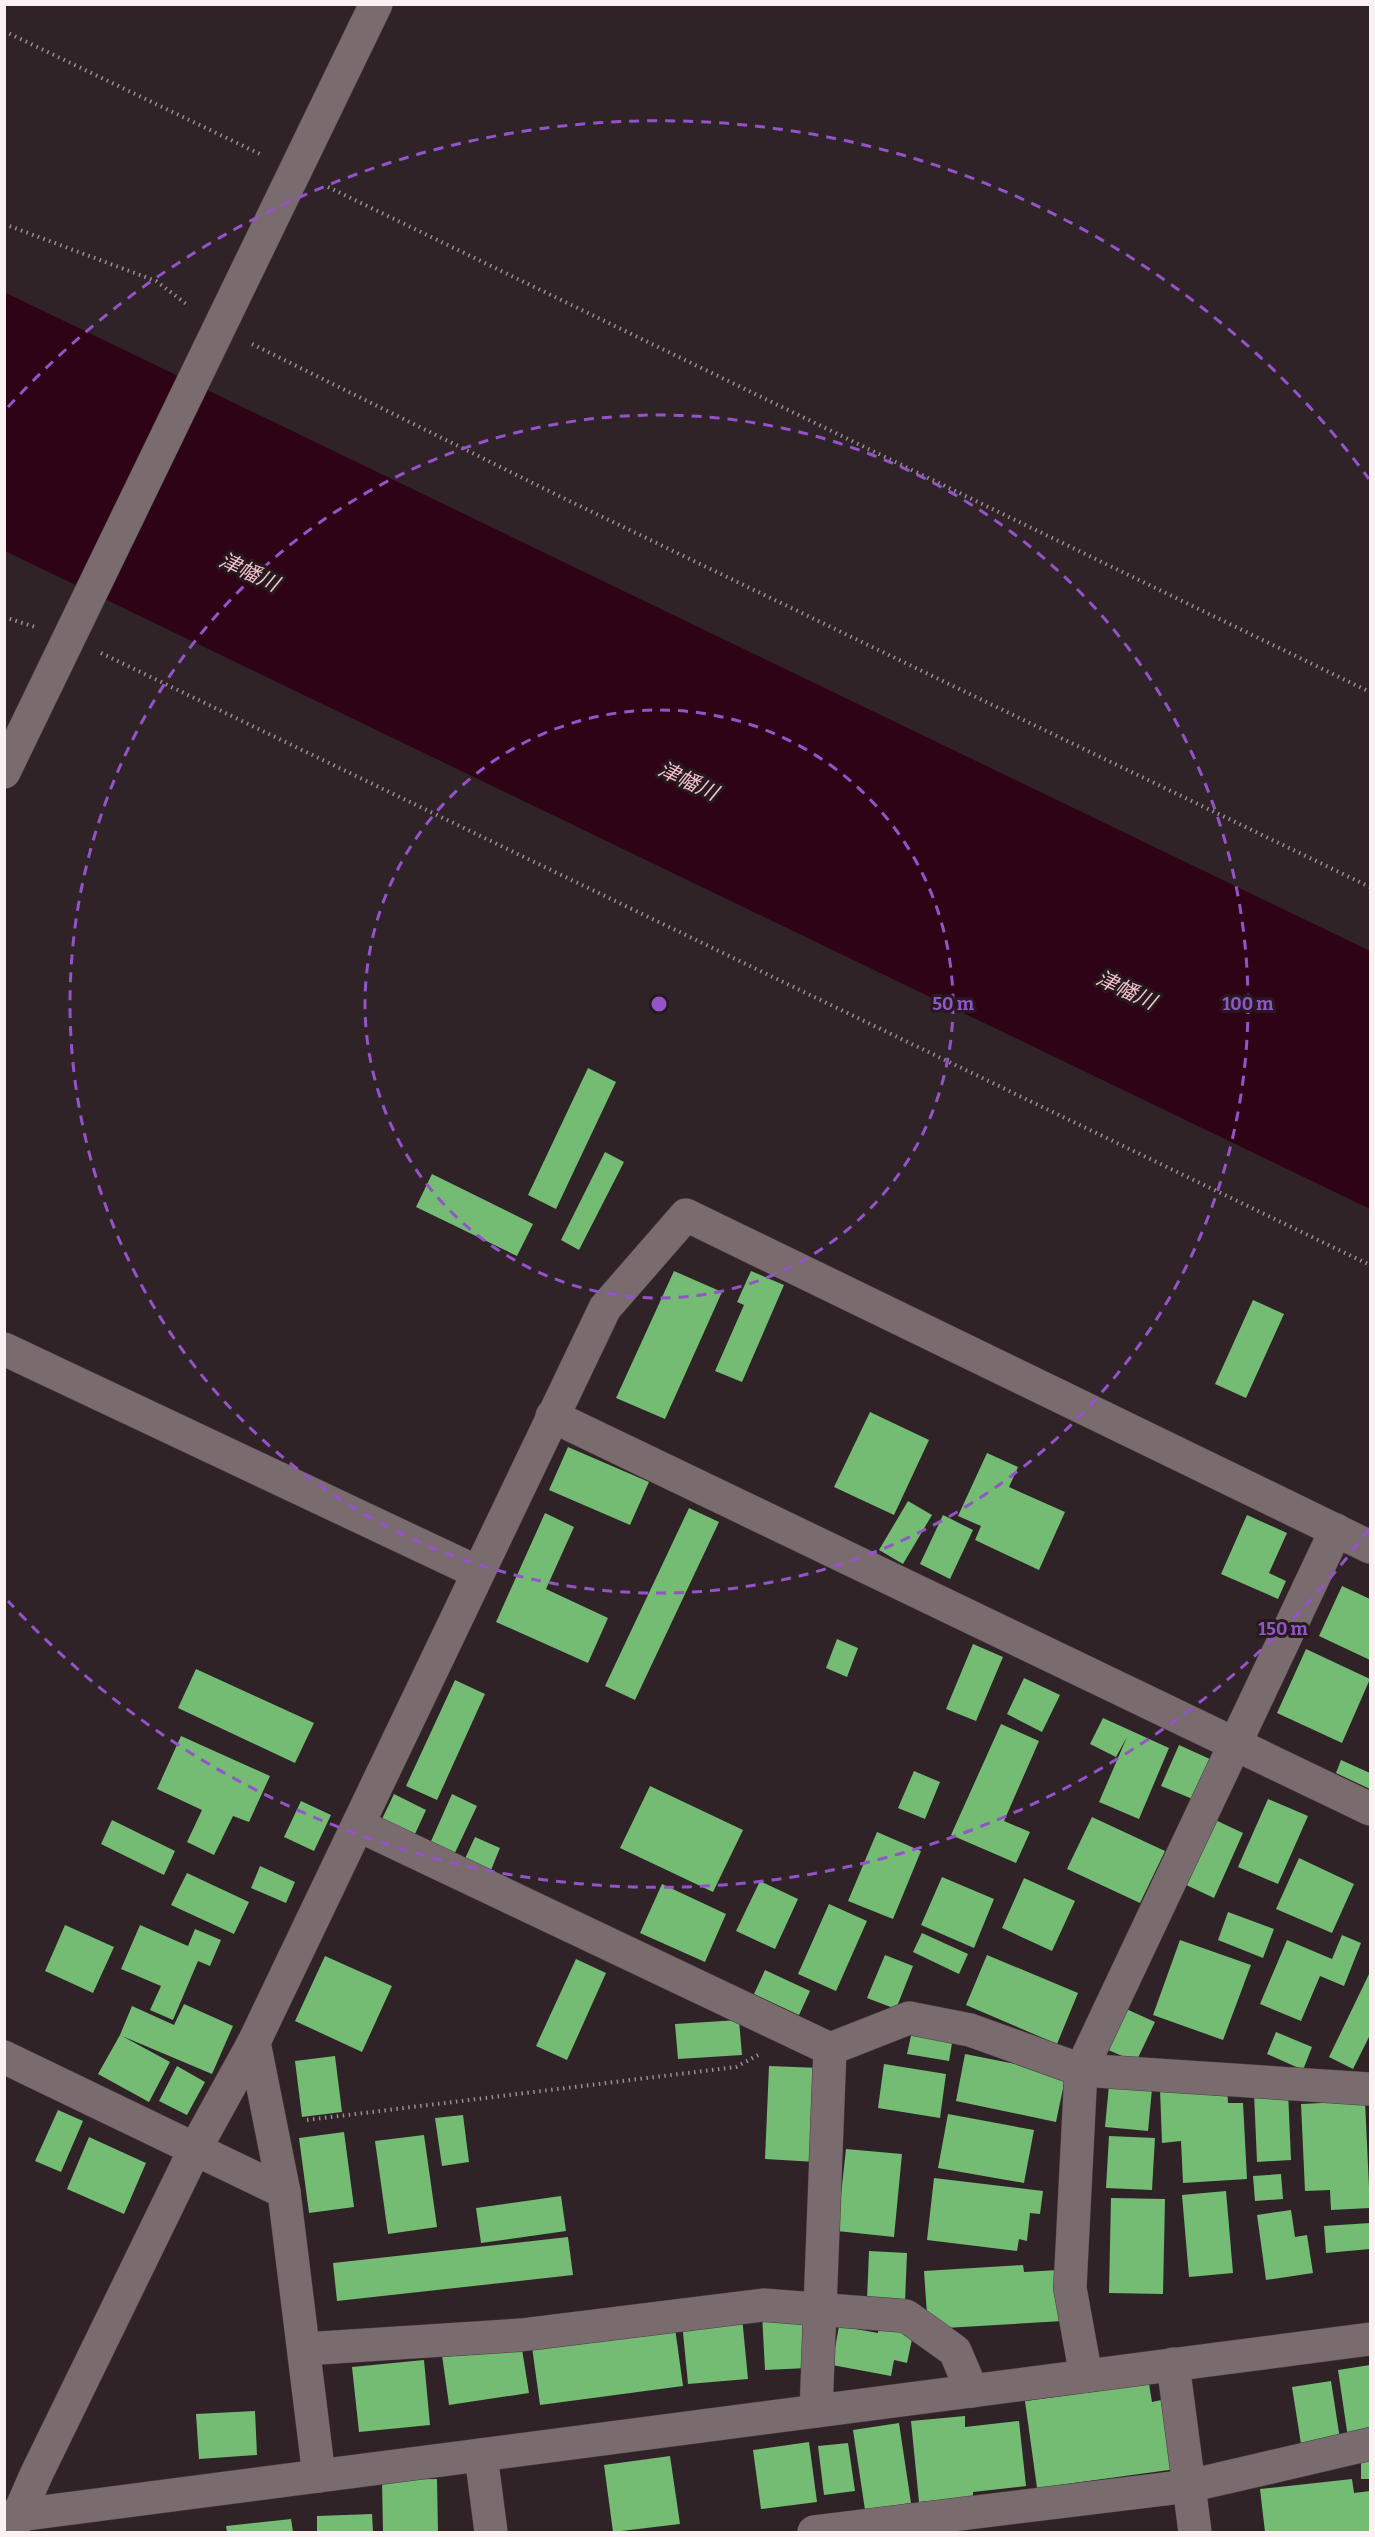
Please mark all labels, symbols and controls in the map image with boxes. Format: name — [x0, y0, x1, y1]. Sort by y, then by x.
water label: 津幡川 — [215, 547, 285, 598]
water label: 津幡川 — [654, 756, 724, 807]
water label: 津幡川 — [1092, 965, 1162, 1016]
text: 50 m — [932, 993, 974, 1015]
text: 100 m — [1222, 993, 1274, 1015]
centre of rings — [649, 994, 669, 1014]
text: 150 m — [1258, 1618, 1308, 1640]

